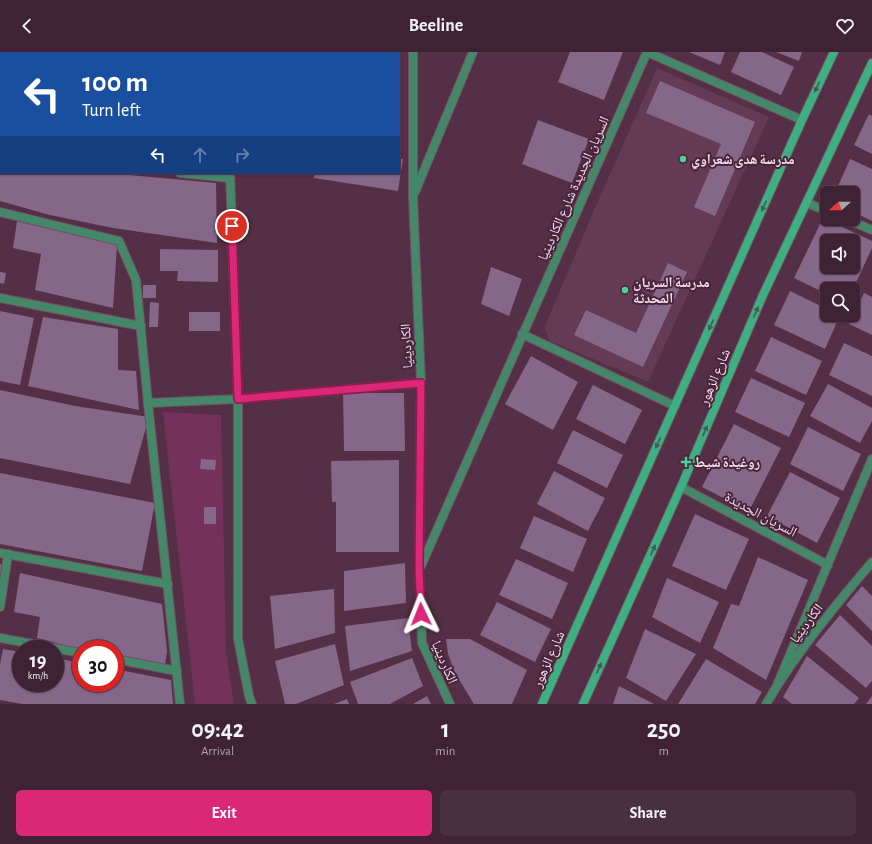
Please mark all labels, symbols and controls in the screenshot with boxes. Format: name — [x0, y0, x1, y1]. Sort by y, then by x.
icon: back — [16, 15, 38, 37]
icon: heart — [834, 15, 856, 37]
text: Beeline — [409, 17, 463, 35]
icon: left — [16, 68, 68, 120]
text: 100 m — [82, 69, 148, 97]
one-way arrow — [814, 81, 820, 93]
text: Turn left — [82, 102, 141, 120]
street label: السريان الجديدة شارع الكاردينيا — [536, 114, 614, 263]
icon: left — [147, 144, 169, 166]
icon: ahead — [189, 144, 211, 166]
icon: right — [231, 144, 253, 166]
place label: مدرسة هدى شعراوي — [691, 153, 795, 170]
marker: مدرسة هدى شعراوي — [678, 154, 688, 164]
north arrow — [820, 186, 860, 226]
map controls — [820, 186, 860, 322]
one-way arrow — [761, 200, 767, 211]
pin — [215, 209, 249, 243]
icon: arrive — [221, 215, 243, 237]
button: sound — [820, 234, 860, 274]
place label: مدرسة السريان المحدثة — [633, 276, 710, 306]
button: search — [820, 282, 860, 322]
marker: مدرسة السريان المحدثة — [620, 285, 630, 295]
one-way arrow — [754, 305, 760, 317]
one-way arrow — [708, 319, 714, 330]
street label: الكاردينيا — [399, 323, 416, 369]
street label: شارع الزهور — [696, 347, 735, 409]
one-way arrow — [702, 425, 708, 437]
one-way arrow — [655, 438, 661, 449]
place label: روغيدة شيط — [694, 456, 760, 470]
marker: روغيدة شيط — [681, 457, 691, 467]
street label: السريان الجديدة — [722, 490, 799, 541]
one-way arrow — [649, 544, 656, 556]
position arrow — [400, 593, 442, 635]
street label: الكاردينيا — [788, 601, 827, 646]
street label: شارع الزهور — [530, 629, 569, 691]
street label: الكاردينيا — [428, 639, 459, 686]
speed limit sign: 30 — [72, 640, 124, 692]
text: 19 — [30, 651, 46, 671]
one-way arrow — [596, 663, 602, 674]
text: km/h — [28, 671, 48, 681]
text: 09:42 — [191, 718, 244, 742]
text: 1 — [441, 718, 450, 742]
text: 250 — [647, 718, 681, 742]
text: Arrival — [201, 745, 234, 758]
text: min — [435, 745, 456, 758]
text: m — [659, 745, 669, 758]
button: Exit — [16, 790, 432, 836]
button: Share — [440, 790, 856, 836]

